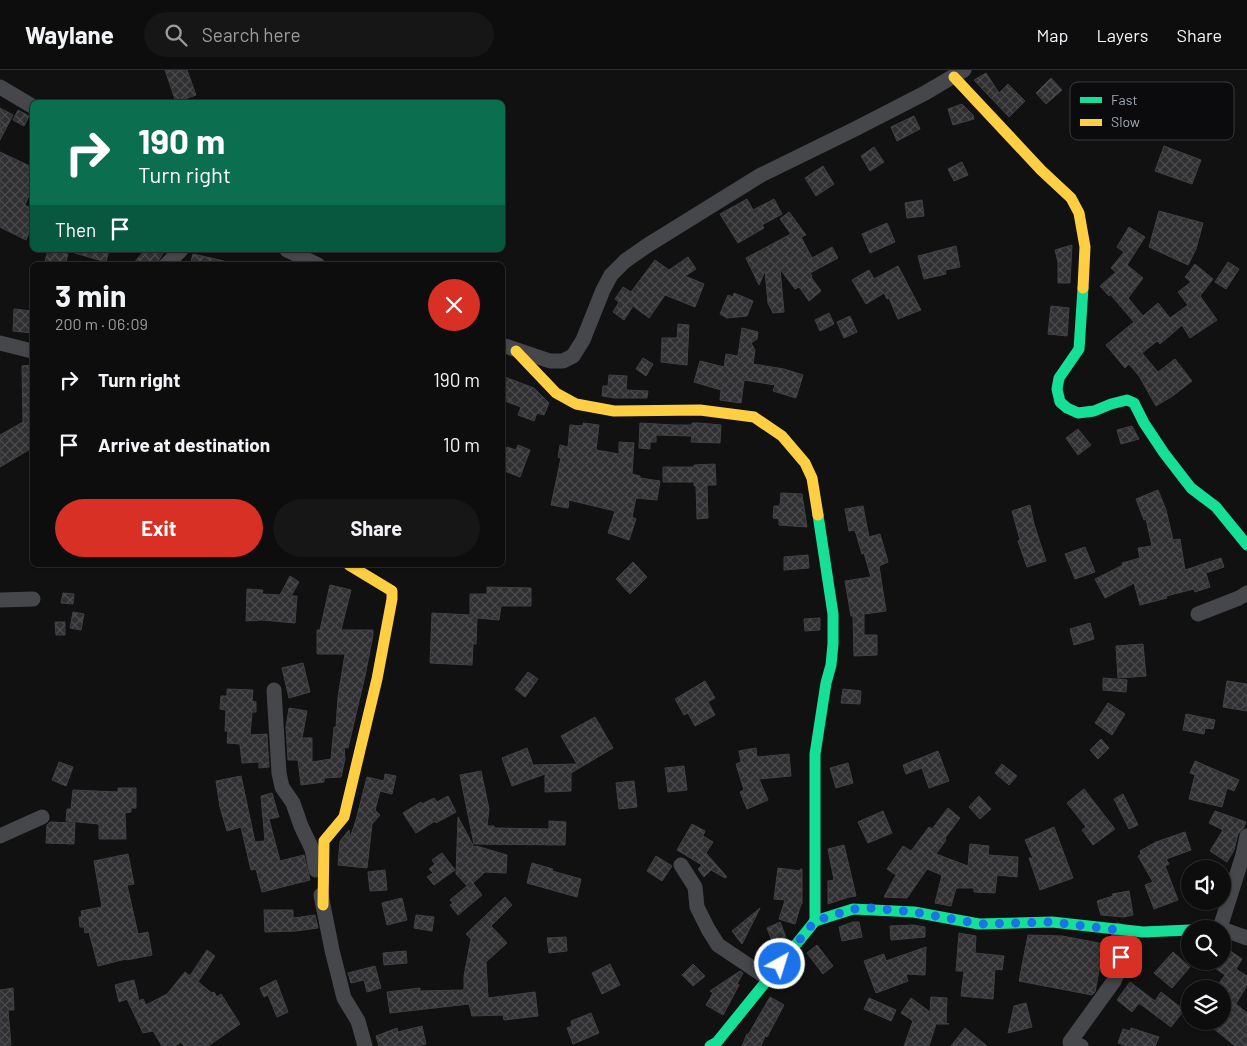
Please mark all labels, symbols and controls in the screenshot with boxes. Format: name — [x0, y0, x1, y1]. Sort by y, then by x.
search box — [144, 12, 494, 57]
text: Waylane — [25, 20, 114, 49]
icon: search — [162, 21, 190, 49]
text: Search here — [202, 23, 301, 46]
text: Map — [1036, 24, 1068, 46]
text: Layers — [1096, 24, 1149, 46]
text: Share — [1177, 24, 1222, 46]
legend — [1070, 82, 1234, 140]
text: Fast — [1111, 91, 1137, 108]
text: Slow — [1111, 113, 1140, 130]
text: 190 m — [138, 119, 225, 161]
icon: right — [55, 120, 120, 185]
text: Turn right — [138, 161, 231, 187]
icon: arrive — [106, 215, 134, 243]
text: Then — [55, 218, 96, 241]
text: 3 min — [55, 277, 126, 313]
button: close — [428, 279, 480, 331]
text: 200 m · 06:09 — [55, 314, 148, 333]
icon: right — [55, 366, 83, 394]
text: Turn right — [98, 368, 180, 391]
text: 190 m — [433, 368, 480, 391]
icon: arrive — [55, 431, 83, 459]
text: Arrive at destination — [98, 433, 270, 456]
text: 10 m — [443, 433, 480, 456]
button: Exit — [55, 499, 263, 557]
button: Share — [273, 499, 480, 557]
map controls — [1181, 860, 1231, 1030]
button: sound — [1181, 860, 1231, 910]
button: search — [1181, 920, 1231, 970]
pin — [1100, 936, 1142, 978]
position arrow — [753, 937, 805, 989]
icon: arrive — [1107, 943, 1135, 971]
button: layers — [1181, 980, 1231, 1030]

